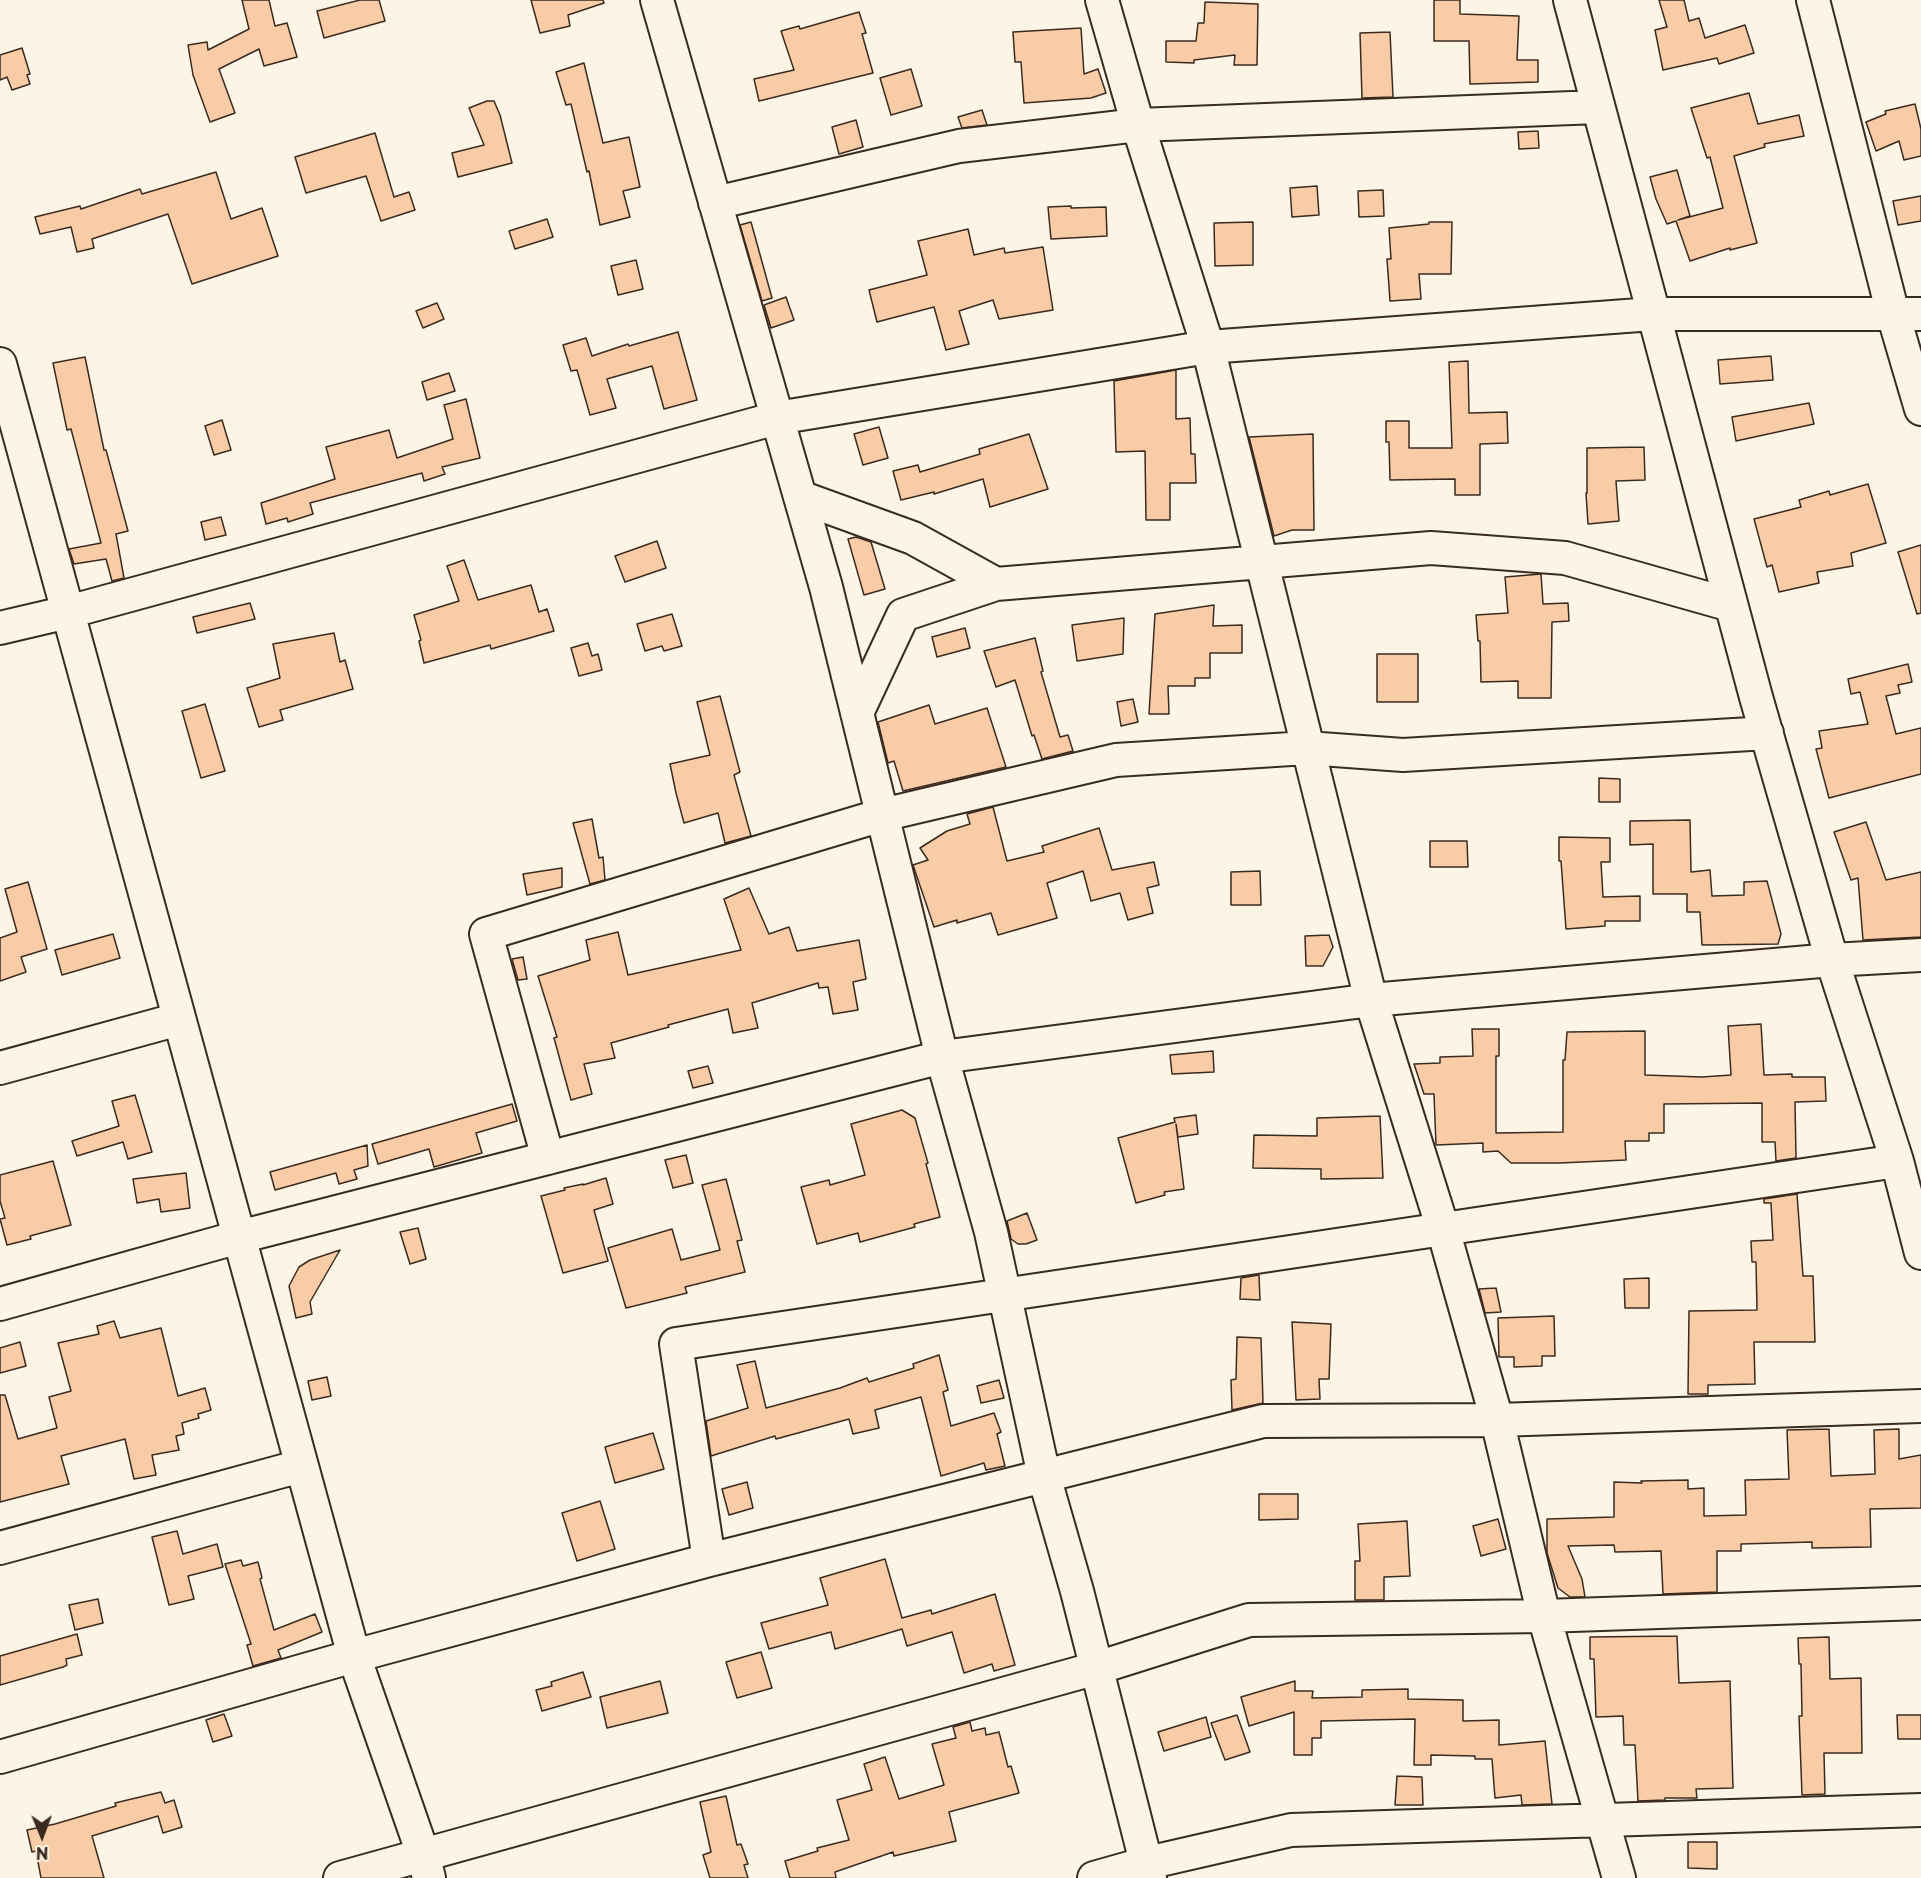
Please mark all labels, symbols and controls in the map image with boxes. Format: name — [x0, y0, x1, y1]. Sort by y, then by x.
north arrow — [12, 1806, 72, 1866]
text: N — [36, 1842, 49, 1866]

